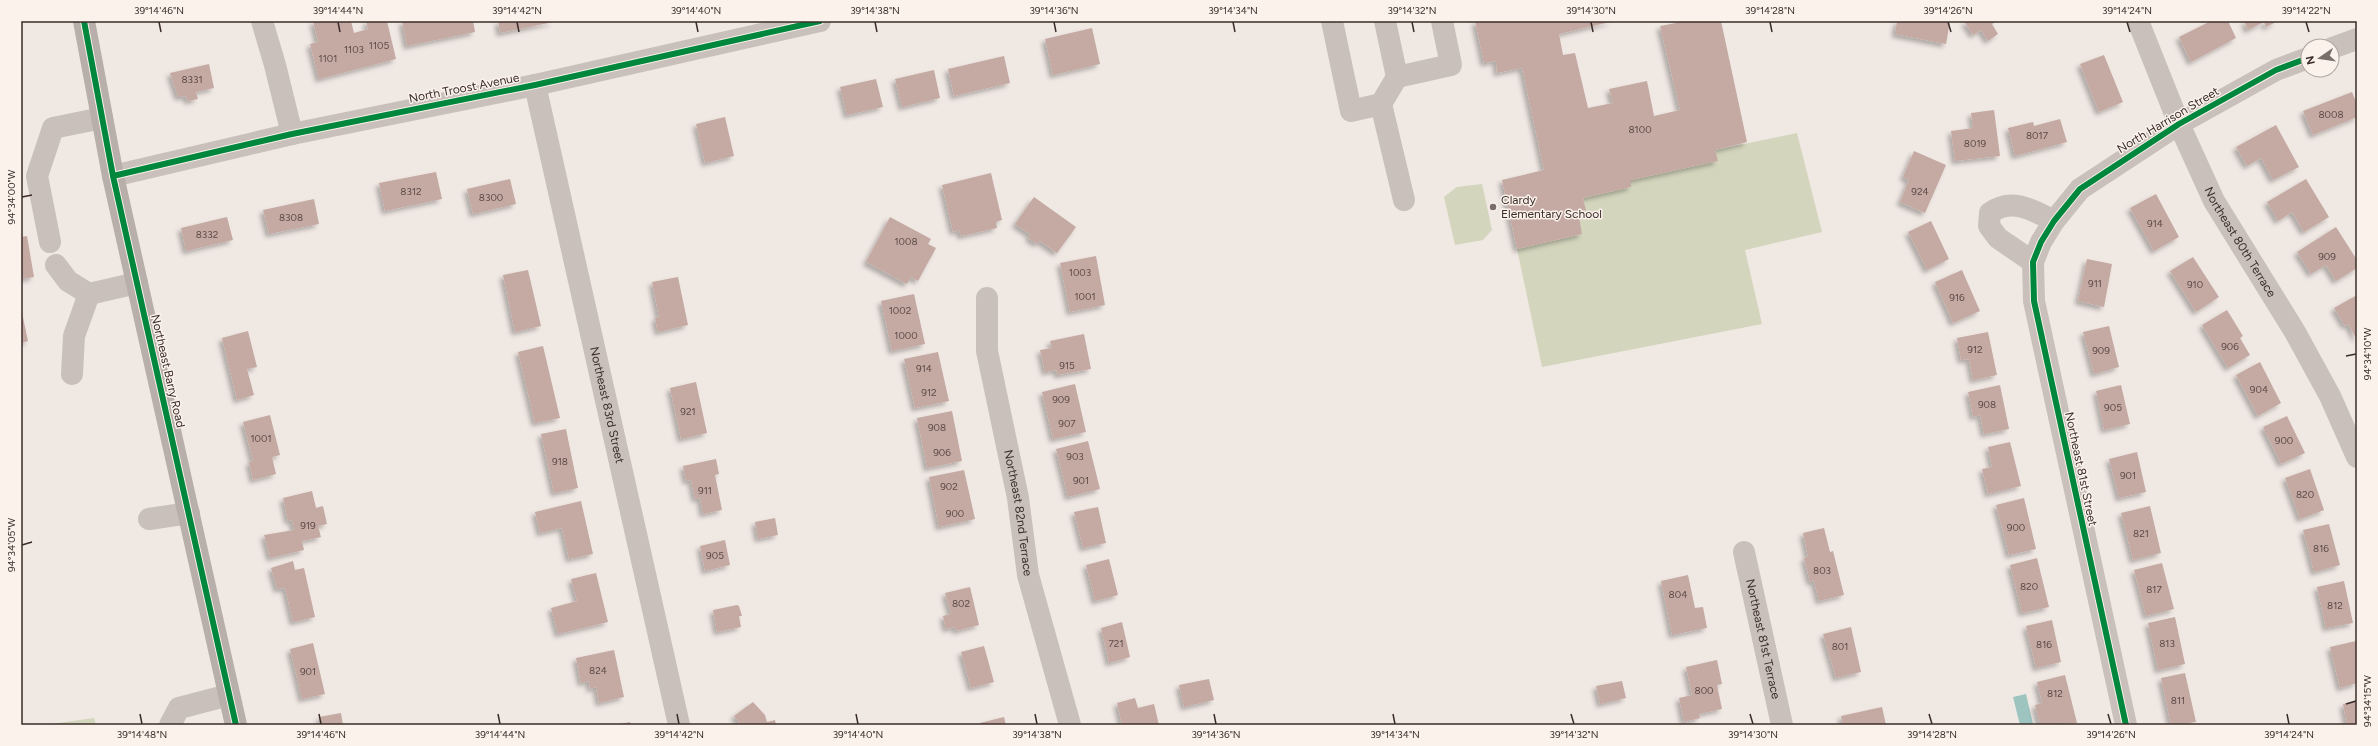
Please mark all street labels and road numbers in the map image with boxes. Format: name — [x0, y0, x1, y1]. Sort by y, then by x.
street label: North Troost Avenue — [408, 70, 521, 106]
street label: North Harrison Street — [2115, 84, 2222, 156]
street label: Northeast 80th Terrace — [2202, 185, 2279, 300]
street label: Northeast Barry Road — [148, 313, 188, 429]
street label: Northeast 83rd Street — [587, 345, 627, 465]
street label: Northeast 81st Street — [2062, 411, 2100, 528]
street label: Northeast 82nd Terrace — [1001, 448, 1035, 577]
street label: Northeast 81st Terrace — [1743, 578, 1783, 701]

